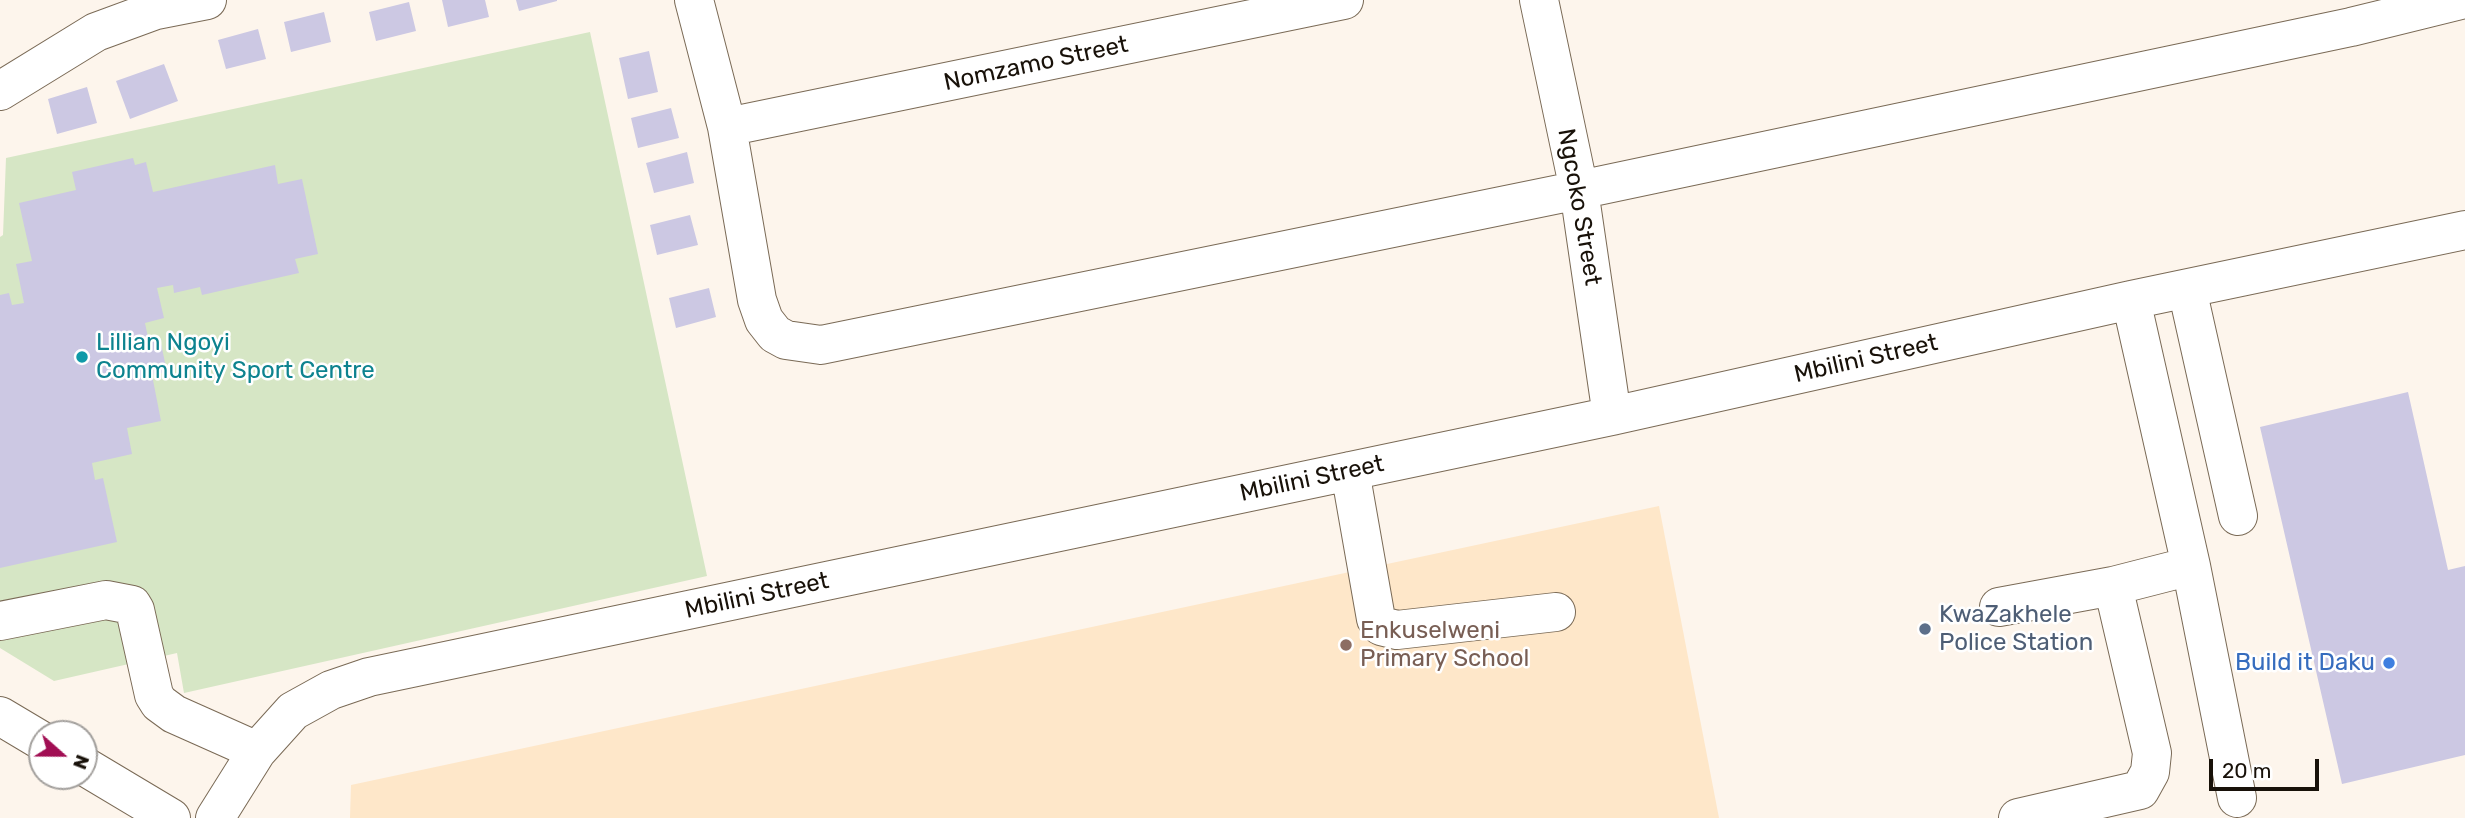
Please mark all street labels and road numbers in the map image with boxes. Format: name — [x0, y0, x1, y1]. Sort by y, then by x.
street label: Nomzamo Street — [941, 30, 1131, 98]
street label: Ngcoko Street — [1551, 126, 1607, 288]
street label: Mbilini Street — [1791, 329, 1941, 389]
street label: Mbilini Street — [1237, 450, 1387, 508]
street label: Mbilini Street — [682, 567, 832, 625]

